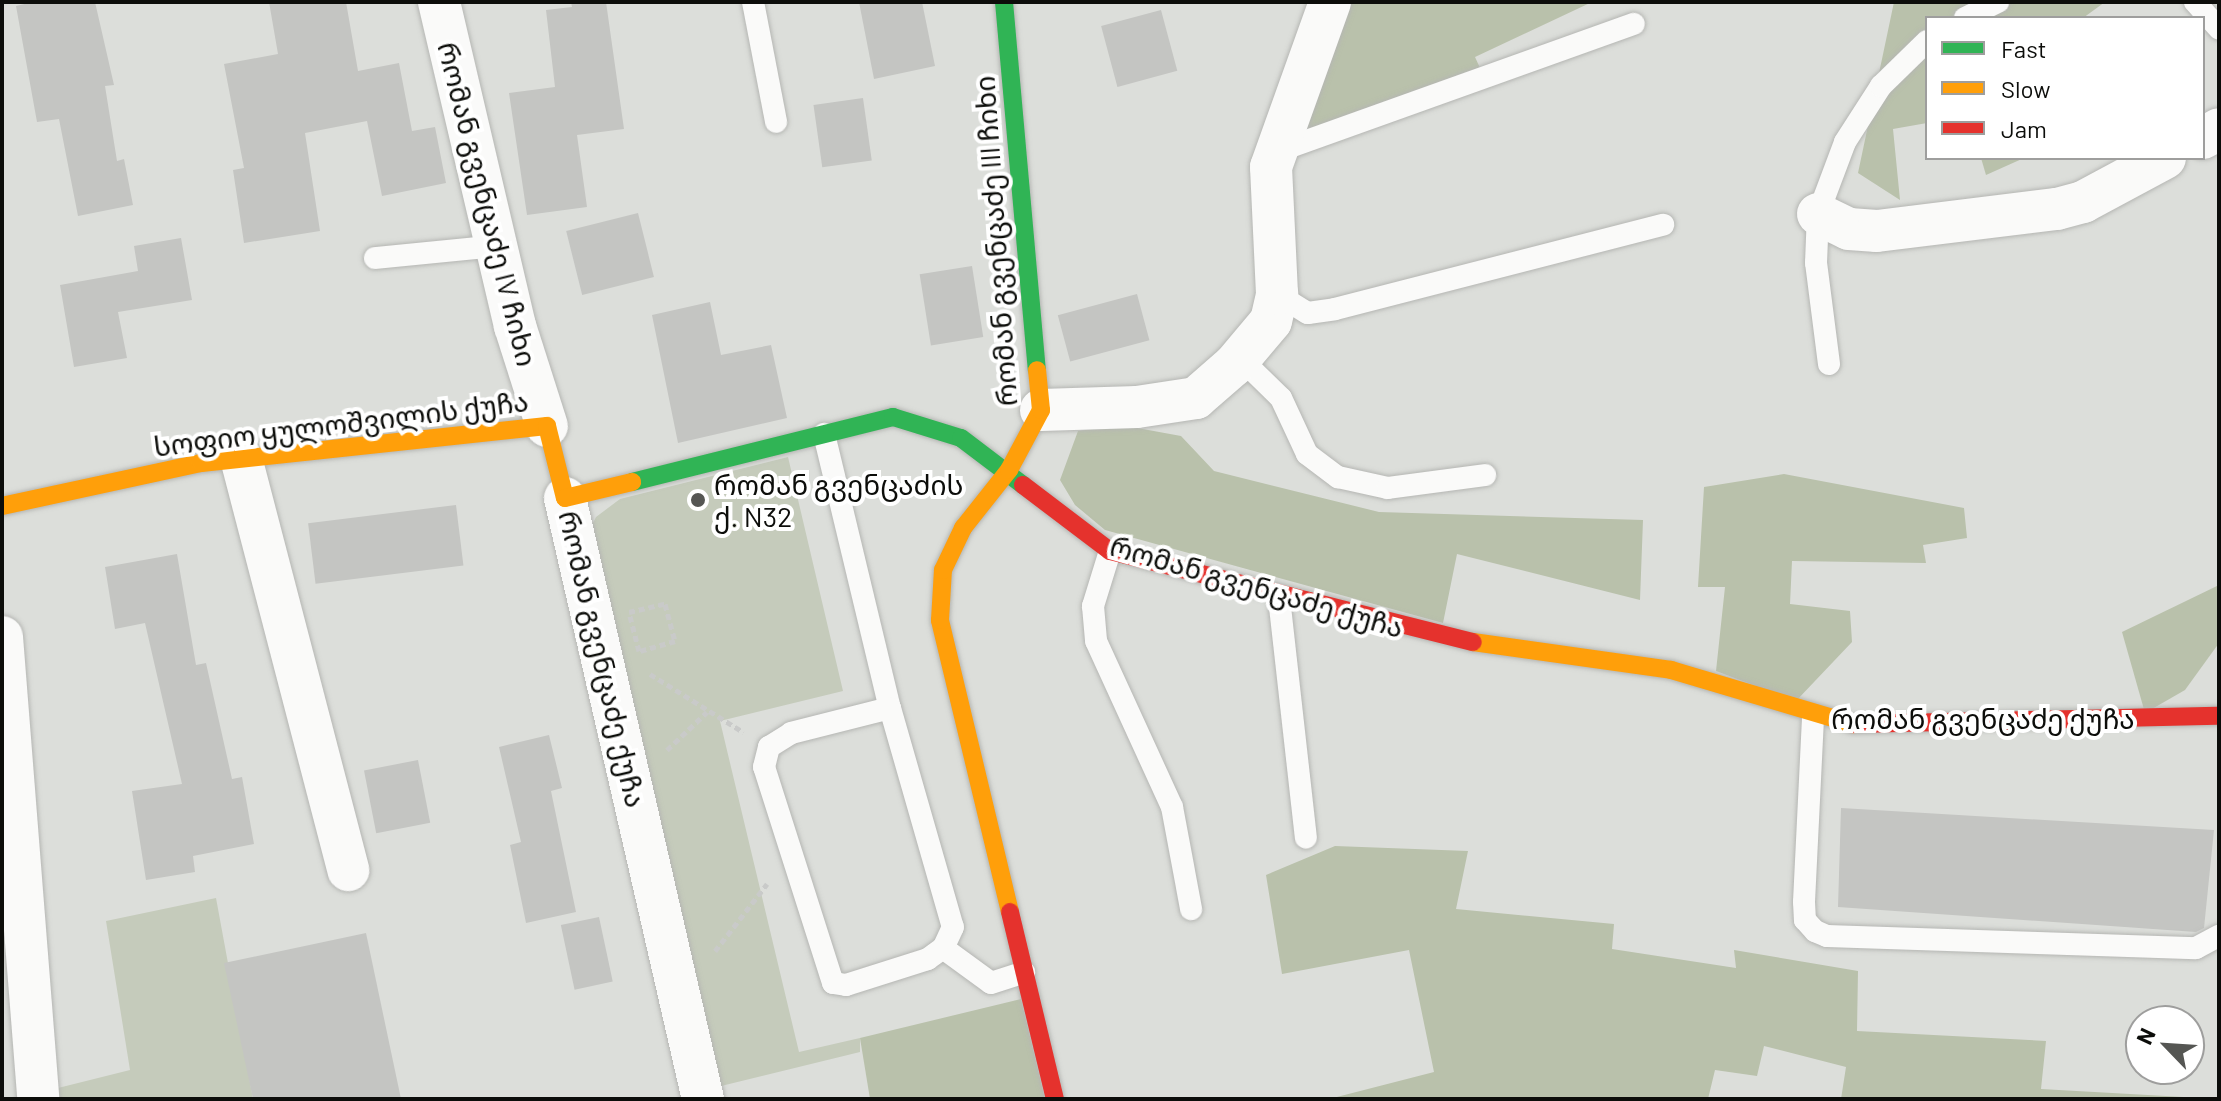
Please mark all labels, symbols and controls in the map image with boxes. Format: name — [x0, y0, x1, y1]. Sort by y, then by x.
legend — [1925, 16, 2205, 160]
text: Fast — [2001, 34, 2046, 63]
street label: რომან გვენცაძე IV ჩიხი — [431, 38, 545, 370]
text: Slow — [2001, 74, 2050, 103]
street label: რომან გვენცაძე III ჩიხი — [967, 75, 1023, 407]
text: Jam — [2001, 114, 2047, 143]
street label: სოფიო ყულოშვილის ქუჩა — [152, 383, 530, 463]
place label: რომან გვენცაძის ქ. N32 — [714, 467, 963, 533]
marker: რომან გვენცაძის ქ. N32 — [689, 491, 707, 509]
street label: რომან გვენცაძე ქუჩა — [553, 507, 653, 811]
street label: რომან გვენცაძე ქუჩა — [1107, 528, 1407, 644]
street label: რომან გვენცაძე ქუჩა — [1831, 701, 2135, 735]
north arrow — [2125, 1005, 2205, 1085]
text: N — [2130, 1024, 2160, 1048]

